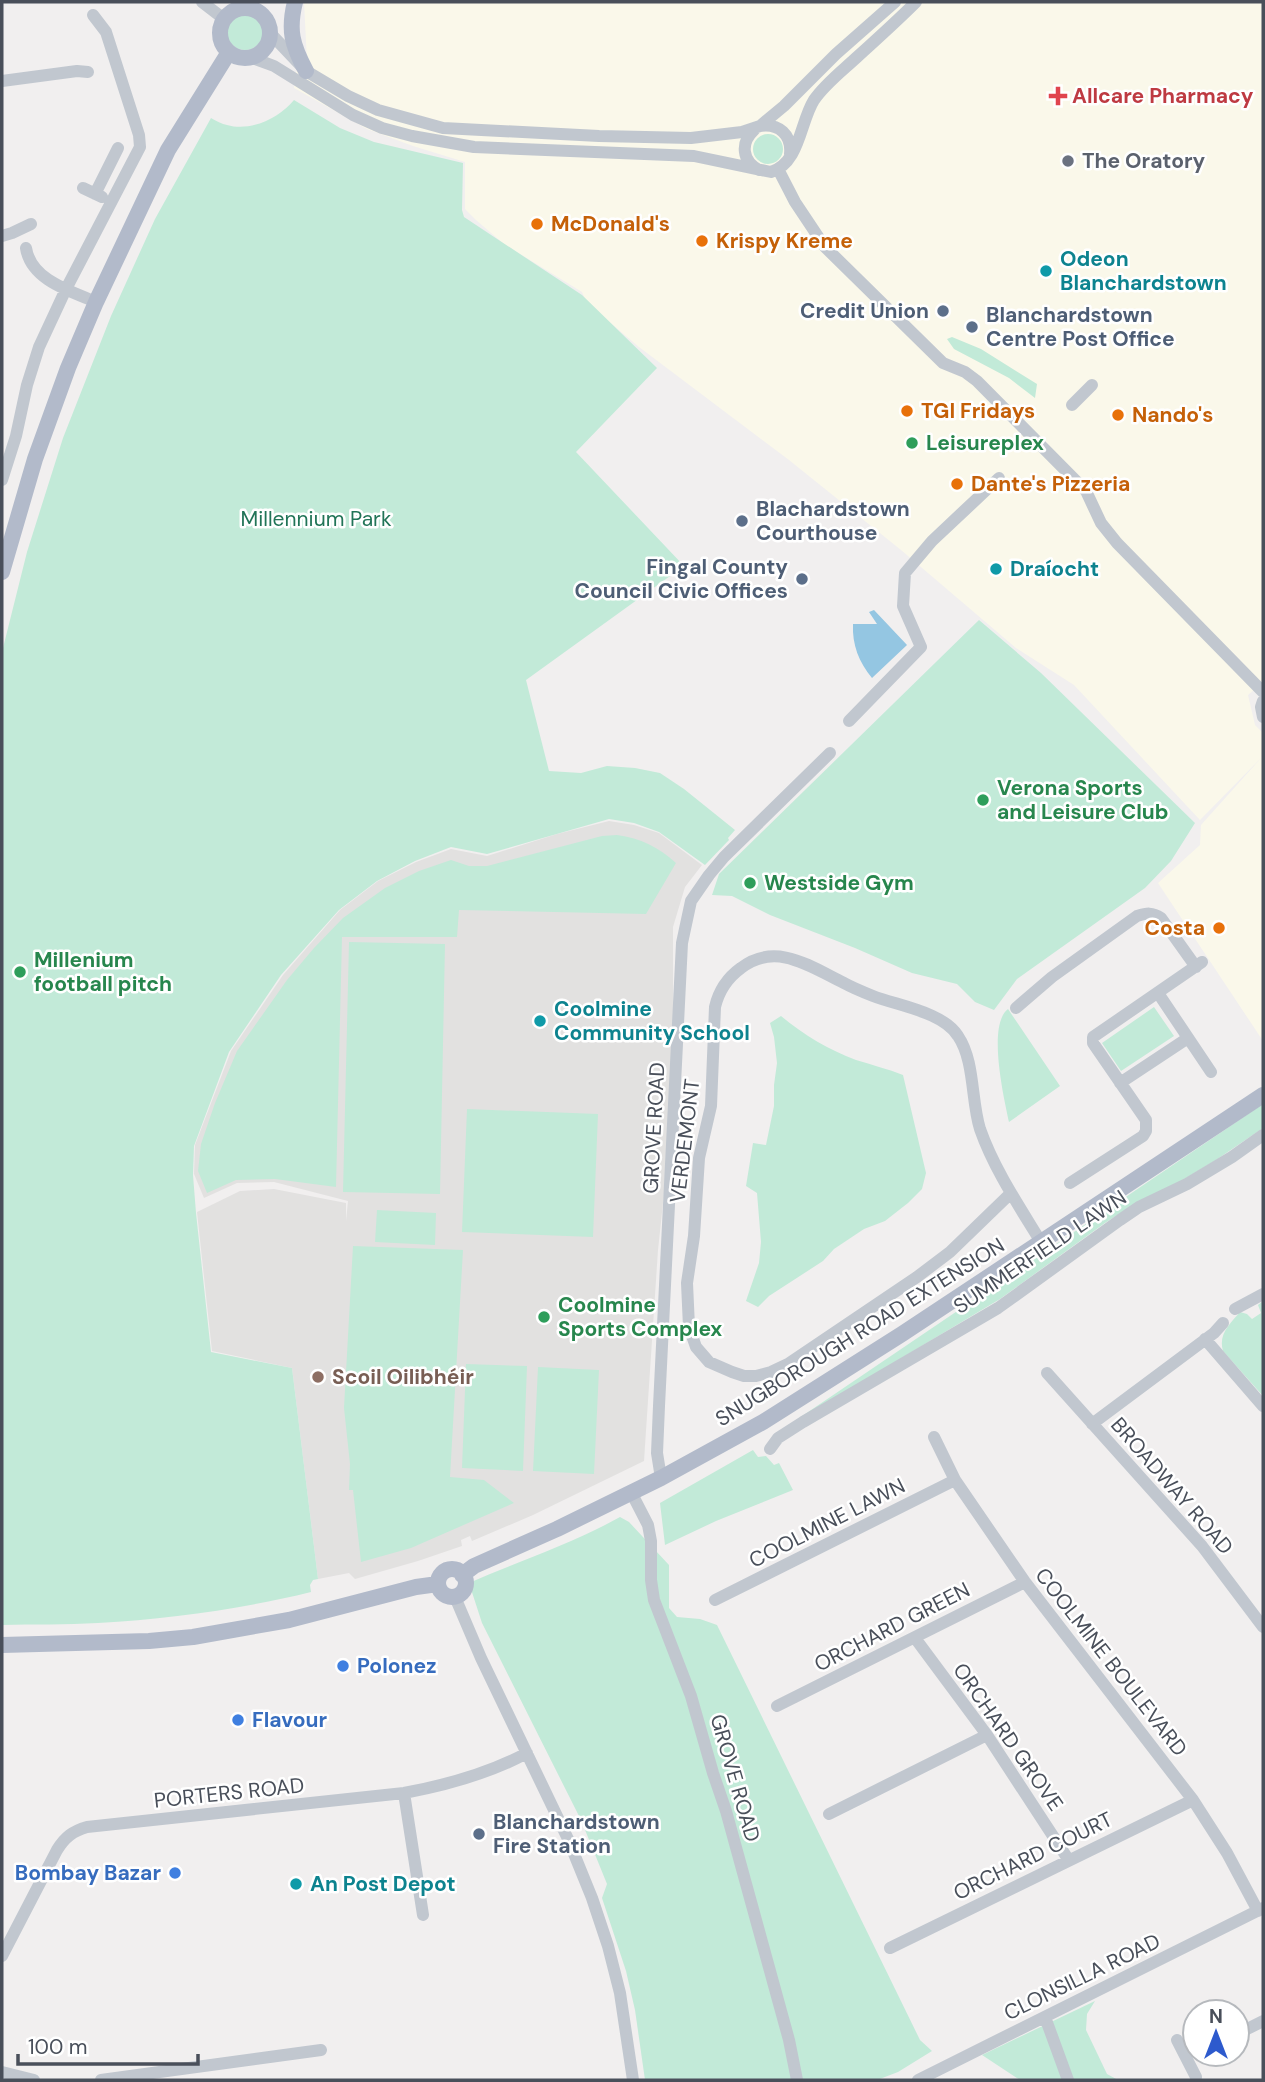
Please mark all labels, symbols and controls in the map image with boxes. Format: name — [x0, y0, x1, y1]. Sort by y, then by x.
place label: Allcare Pharmacy — [1072, 82, 1254, 110]
marker: Allcare Pharmacy — [1050, 88, 1066, 104]
place label: The Oratory — [1082, 147, 1206, 175]
marker: The Oratory — [1060, 153, 1076, 169]
place label: McDonald's — [551, 210, 670, 238]
marker: McDonald's — [529, 216, 545, 232]
place label: Krispy Kreme — [716, 227, 853, 255]
marker: Krispy Kreme — [694, 233, 710, 249]
place label: Odeon Blanchardstown — [1060, 245, 1227, 297]
marker: Odeon Blanchardstown — [1038, 263, 1054, 279]
place label: Credit Union — [800, 297, 929, 325]
place label: Blanchardstown Centre Post Office — [986, 301, 1175, 353]
marker: Credit Union — [935, 303, 951, 319]
marker: Blanchardstown Centre Post Office — [964, 319, 980, 335]
place label: TGI Fridays — [921, 397, 1035, 425]
place label: Nando's — [1132, 401, 1213, 429]
marker: TGI Fridays — [899, 403, 915, 419]
marker: Nando's — [1110, 407, 1126, 423]
place label: Leisureplex — [926, 429, 1044, 457]
marker: Leisureplex — [904, 435, 920, 451]
place label: Dante's Pizzeria — [971, 470, 1130, 498]
marker: Dante's Pizzeria — [949, 476, 965, 492]
place label: Blachardstown Courthouse — [756, 495, 910, 547]
park label: Millennium Park — [241, 505, 392, 533]
marker: Blachardstown Courthouse — [734, 513, 750, 529]
place label: Fingal County Council Civic Offices — [575, 553, 788, 605]
place label: Draíocht — [1010, 555, 1099, 583]
marker: Draíocht — [988, 561, 1004, 577]
marker: Fingal County Council Civic Offices — [794, 571, 810, 587]
place label: Verona Sports and Leisure Club — [997, 774, 1169, 826]
marker: Verona Sports and Leisure Club — [975, 792, 991, 808]
place label: Westside Gym — [764, 869, 914, 897]
marker: Westside Gym — [742, 875, 758, 891]
place label: Costa — [1144, 914, 1205, 942]
marker: Costa — [1211, 920, 1227, 936]
place label: Millenium football pitch — [34, 946, 172, 998]
marker: Millenium football pitch — [12, 964, 28, 980]
place label: Coolmine Community School — [554, 995, 750, 1047]
marker: Coolmine Community School — [532, 1013, 548, 1029]
street label: GROVE ROAD — [637, 1062, 671, 1194]
street label: VERDEMONT — [663, 1077, 707, 1205]
street label: SUMMERFIELD LAWN — [948, 1184, 1132, 1320]
street label: SNUGBOROUGH ROAD EXTENSION — [710, 1231, 1010, 1433]
place label: Coolmine Sports Complex — [558, 1291, 722, 1343]
marker: Coolmine Sports Complex — [536, 1309, 552, 1325]
place label: Scoil Oilibhéir — [332, 1363, 474, 1391]
marker: Scoil Oilibhéir — [310, 1369, 326, 1385]
street label: BROADWAY ROAD — [1105, 1411, 1239, 1561]
street label: COOLMINE LAWN — [744, 1472, 910, 1574]
street label: COOLMINE BOULEVARD — [1029, 1562, 1193, 1762]
street label: ORCHARD GREEN — [809, 1576, 975, 1678]
place label: Polonez — [357, 1652, 437, 1680]
street label: ORCHARD GROVE — [946, 1657, 1070, 1817]
marker: Polonez — [335, 1658, 351, 1674]
place label: Flavour — [252, 1706, 327, 1734]
street label: GROVE ROAD — [703, 1711, 767, 1845]
marker: Flavour — [230, 1712, 246, 1728]
street label: PORTERS ROAD — [153, 1771, 305, 1815]
street label: ORCHARD COURT — [949, 1805, 1117, 1907]
place label: Blanchardstown Fire Station — [493, 1808, 660, 1860]
marker: Blanchardstown Fire Station — [471, 1826, 487, 1842]
place label: Bombay Bazar — [15, 1859, 161, 1887]
marker: Bombay Bazar — [167, 1865, 183, 1881]
place label: An Post Depot — [310, 1870, 456, 1898]
marker: An Post Depot — [288, 1876, 304, 1892]
street label: CLONSILLA ROAD — [999, 1927, 1165, 2027]
north arrow — [1181, 1998, 1251, 2068]
text: N — [1209, 2004, 1223, 2029]
scale bar — [18, 2022, 198, 2066]
text: 100 m — [28, 2033, 88, 2061]

